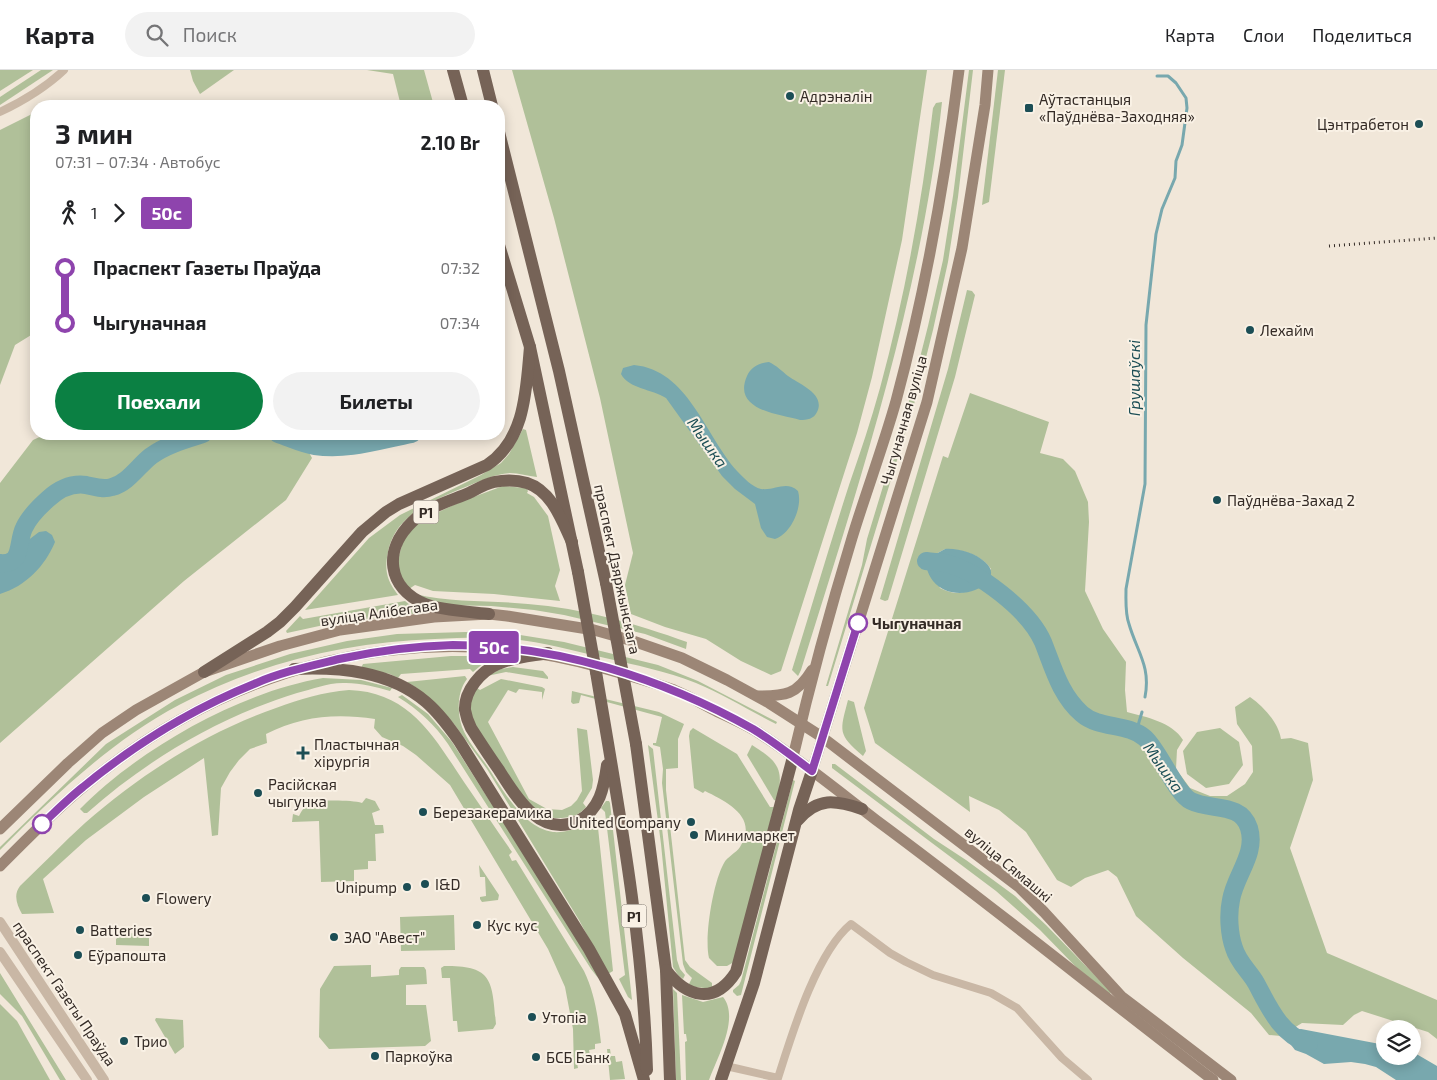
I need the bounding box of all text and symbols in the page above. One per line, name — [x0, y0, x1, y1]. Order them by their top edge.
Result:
search box — [125, 12, 475, 57]
text: Карта — [25, 20, 95, 49]
icon: search — [143, 21, 171, 49]
text: Поиск — [183, 23, 237, 46]
text: Карта — [1165, 24, 1215, 46]
text: Слои — [1243, 24, 1284, 46]
text: Поделиться — [1312, 24, 1412, 46]
place label: Адрэналін — [800, 87, 872, 105]
marker: Адрэналін — [784, 90, 796, 102]
place label: Аўтастанцыя «Паўднёва-Заходняя» — [1039, 90, 1195, 126]
marker: Аўтастанцыя «Паўднёва-Заходняя» — [1023, 102, 1035, 114]
place label: Цэнтрабетон — [1317, 115, 1409, 133]
text: 3 мин — [55, 116, 133, 150]
marker: Цэнтрабетон — [1413, 118, 1425, 130]
text: 2.10 Br — [421, 131, 480, 154]
text: 07:31 – 07:34 · Автобус — [55, 152, 221, 171]
icon: walk — [55, 199, 83, 227]
icon: forward — [105, 199, 133, 227]
text: 50с — [151, 202, 182, 224]
text: 1 — [91, 203, 97, 222]
text: Праспект Газеты Праўда — [93, 256, 321, 279]
text: 07:32 — [440, 258, 480, 277]
text: Чыгуначная — [93, 311, 206, 334]
text: 07:34 — [440, 313, 480, 332]
place label: Лехайм — [1260, 321, 1314, 339]
marker: Лехайм — [1244, 324, 1256, 336]
water label: Грушаўскі — [1124, 340, 1143, 416]
street label: Чыгуначная вуліца — [876, 353, 931, 487]
button: Поехали — [55, 372, 263, 430]
button: Билеты — [273, 372, 480, 430]
water label: Мышка — [684, 413, 732, 471]
street label: праспект Дзяржынскага — [591, 482, 645, 656]
place label: Паўднёва-Захад 2 — [1227, 491, 1355, 510]
marker: Паўднёва-Захад 2 — [1211, 494, 1223, 506]
road number: Р1 — [414, 501, 438, 524]
street label: вуліца Алібегава — [319, 595, 439, 630]
marker: Чыгуначная — [848, 613, 868, 633]
place label: Чыгуначная — [872, 614, 962, 632]
line badge: 50с — [465, 631, 523, 663]
text: 50с — [479, 636, 509, 658]
place label: Пластычная хірургія — [314, 735, 399, 771]
water label: Мышка — [1140, 738, 1188, 796]
marker: Пластычная хірургія — [296, 746, 310, 760]
place label: Расійская чыгунка — [268, 775, 337, 811]
marker: Расійская чыгунка — [252, 787, 264, 799]
place label: Березакерамика — [433, 803, 552, 821]
marker: Березакерамика — [417, 806, 429, 818]
place label: United Company — [569, 813, 681, 831]
unlabelled marker — [32, 814, 52, 834]
marker: United Company — [685, 816, 697, 828]
street label: вуліца Сямашкі — [961, 822, 1056, 907]
place label: Минимаркет — [704, 826, 795, 844]
marker: Минимаркет — [688, 829, 700, 841]
place label: I&D — [435, 875, 461, 893]
place label: Unipump — [335, 878, 397, 896]
marker: I&D — [419, 878, 431, 890]
marker: Unipump — [401, 881, 413, 893]
place label: Flowery — [156, 889, 211, 907]
marker: Flowery — [140, 892, 152, 904]
road number: Р1 — [622, 904, 646, 928]
place label: Кус кус — [487, 916, 538, 935]
street label: праспект Газеты Праўда — [9, 917, 120, 1070]
marker: Кус кус — [471, 919, 483, 931]
place label: Batteries — [90, 921, 152, 939]
marker: Batteries — [74, 924, 86, 936]
place label: ЗАО "Авест" — [344, 928, 425, 946]
marker: ЗАО "Авест" — [328, 931, 340, 943]
place label: Еўрапошта — [88, 946, 166, 965]
marker: Еўрапошта — [72, 949, 84, 961]
place label: Утопiа — [542, 1008, 587, 1026]
marker: Утопiа — [526, 1011, 538, 1023]
map controls — [1376, 1020, 1421, 1065]
button: layers — [1376, 1020, 1421, 1065]
place label: Трио — [134, 1032, 168, 1050]
marker: Трио — [118, 1035, 130, 1047]
place label: Паркоўка — [385, 1047, 453, 1066]
place label: БСБ Банк — [546, 1048, 610, 1066]
marker: Паркоўка — [369, 1050, 381, 1062]
marker: БСБ Банк — [530, 1051, 542, 1063]

